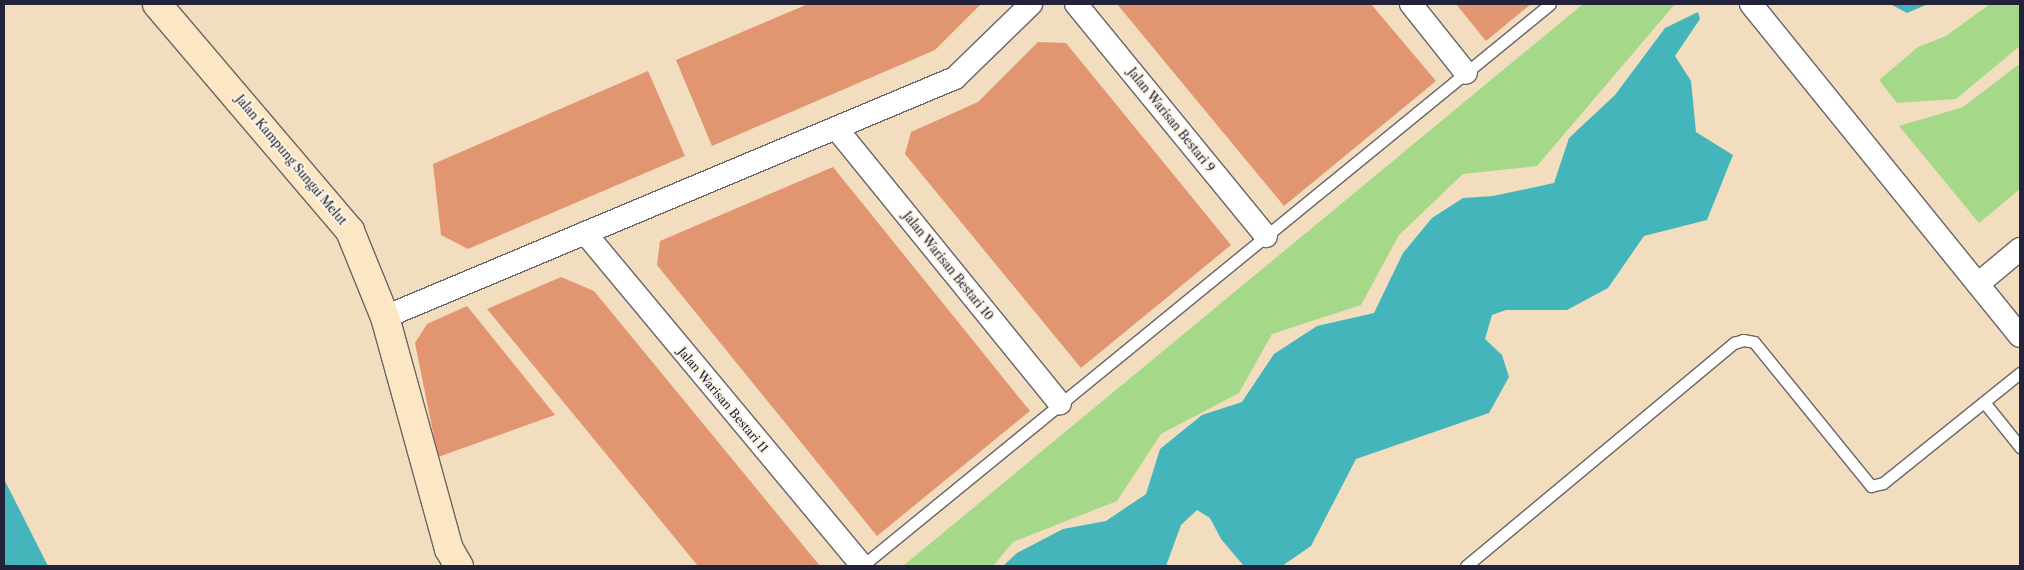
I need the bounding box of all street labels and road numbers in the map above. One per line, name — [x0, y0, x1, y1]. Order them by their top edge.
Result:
street label: Jalan Warisan Bestari 9 — [1124, 65, 1218, 175]
street label: Jalan Kampung Sungai Melut — [232, 92, 350, 228]
street label: Jalan Warisan Bestari 10 — [900, 209, 996, 323]
street label: Jalan Warisan Bestari 11 — [675, 344, 771, 456]

